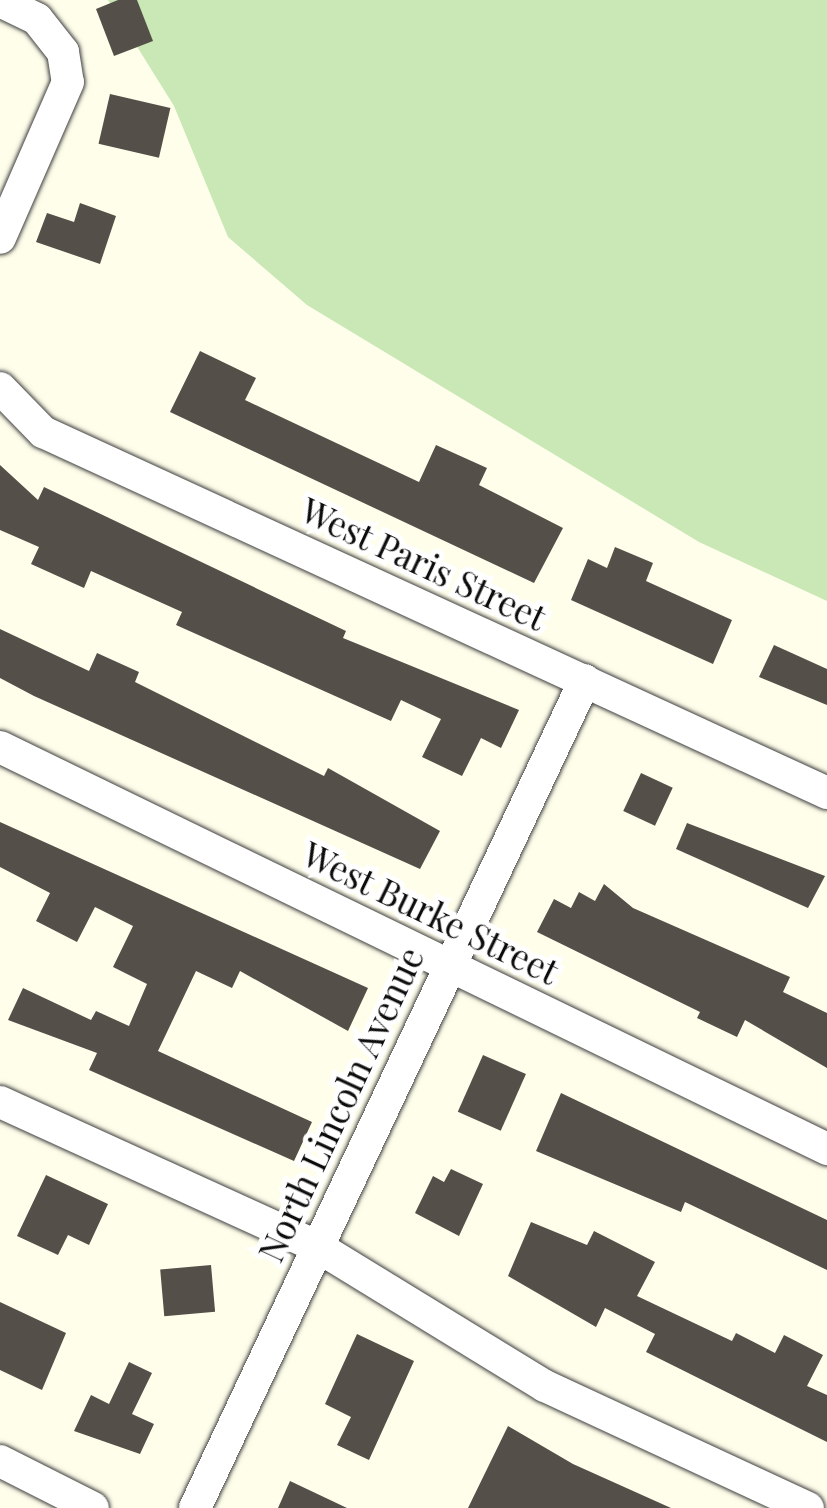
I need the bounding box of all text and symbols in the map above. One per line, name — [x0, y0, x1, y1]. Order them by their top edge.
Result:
street label: West Paris Street — [295, 488, 553, 638]
street label: West Burke Street — [296, 832, 566, 992]
street label: North Lincoln Avenue — [248, 940, 432, 1268]

